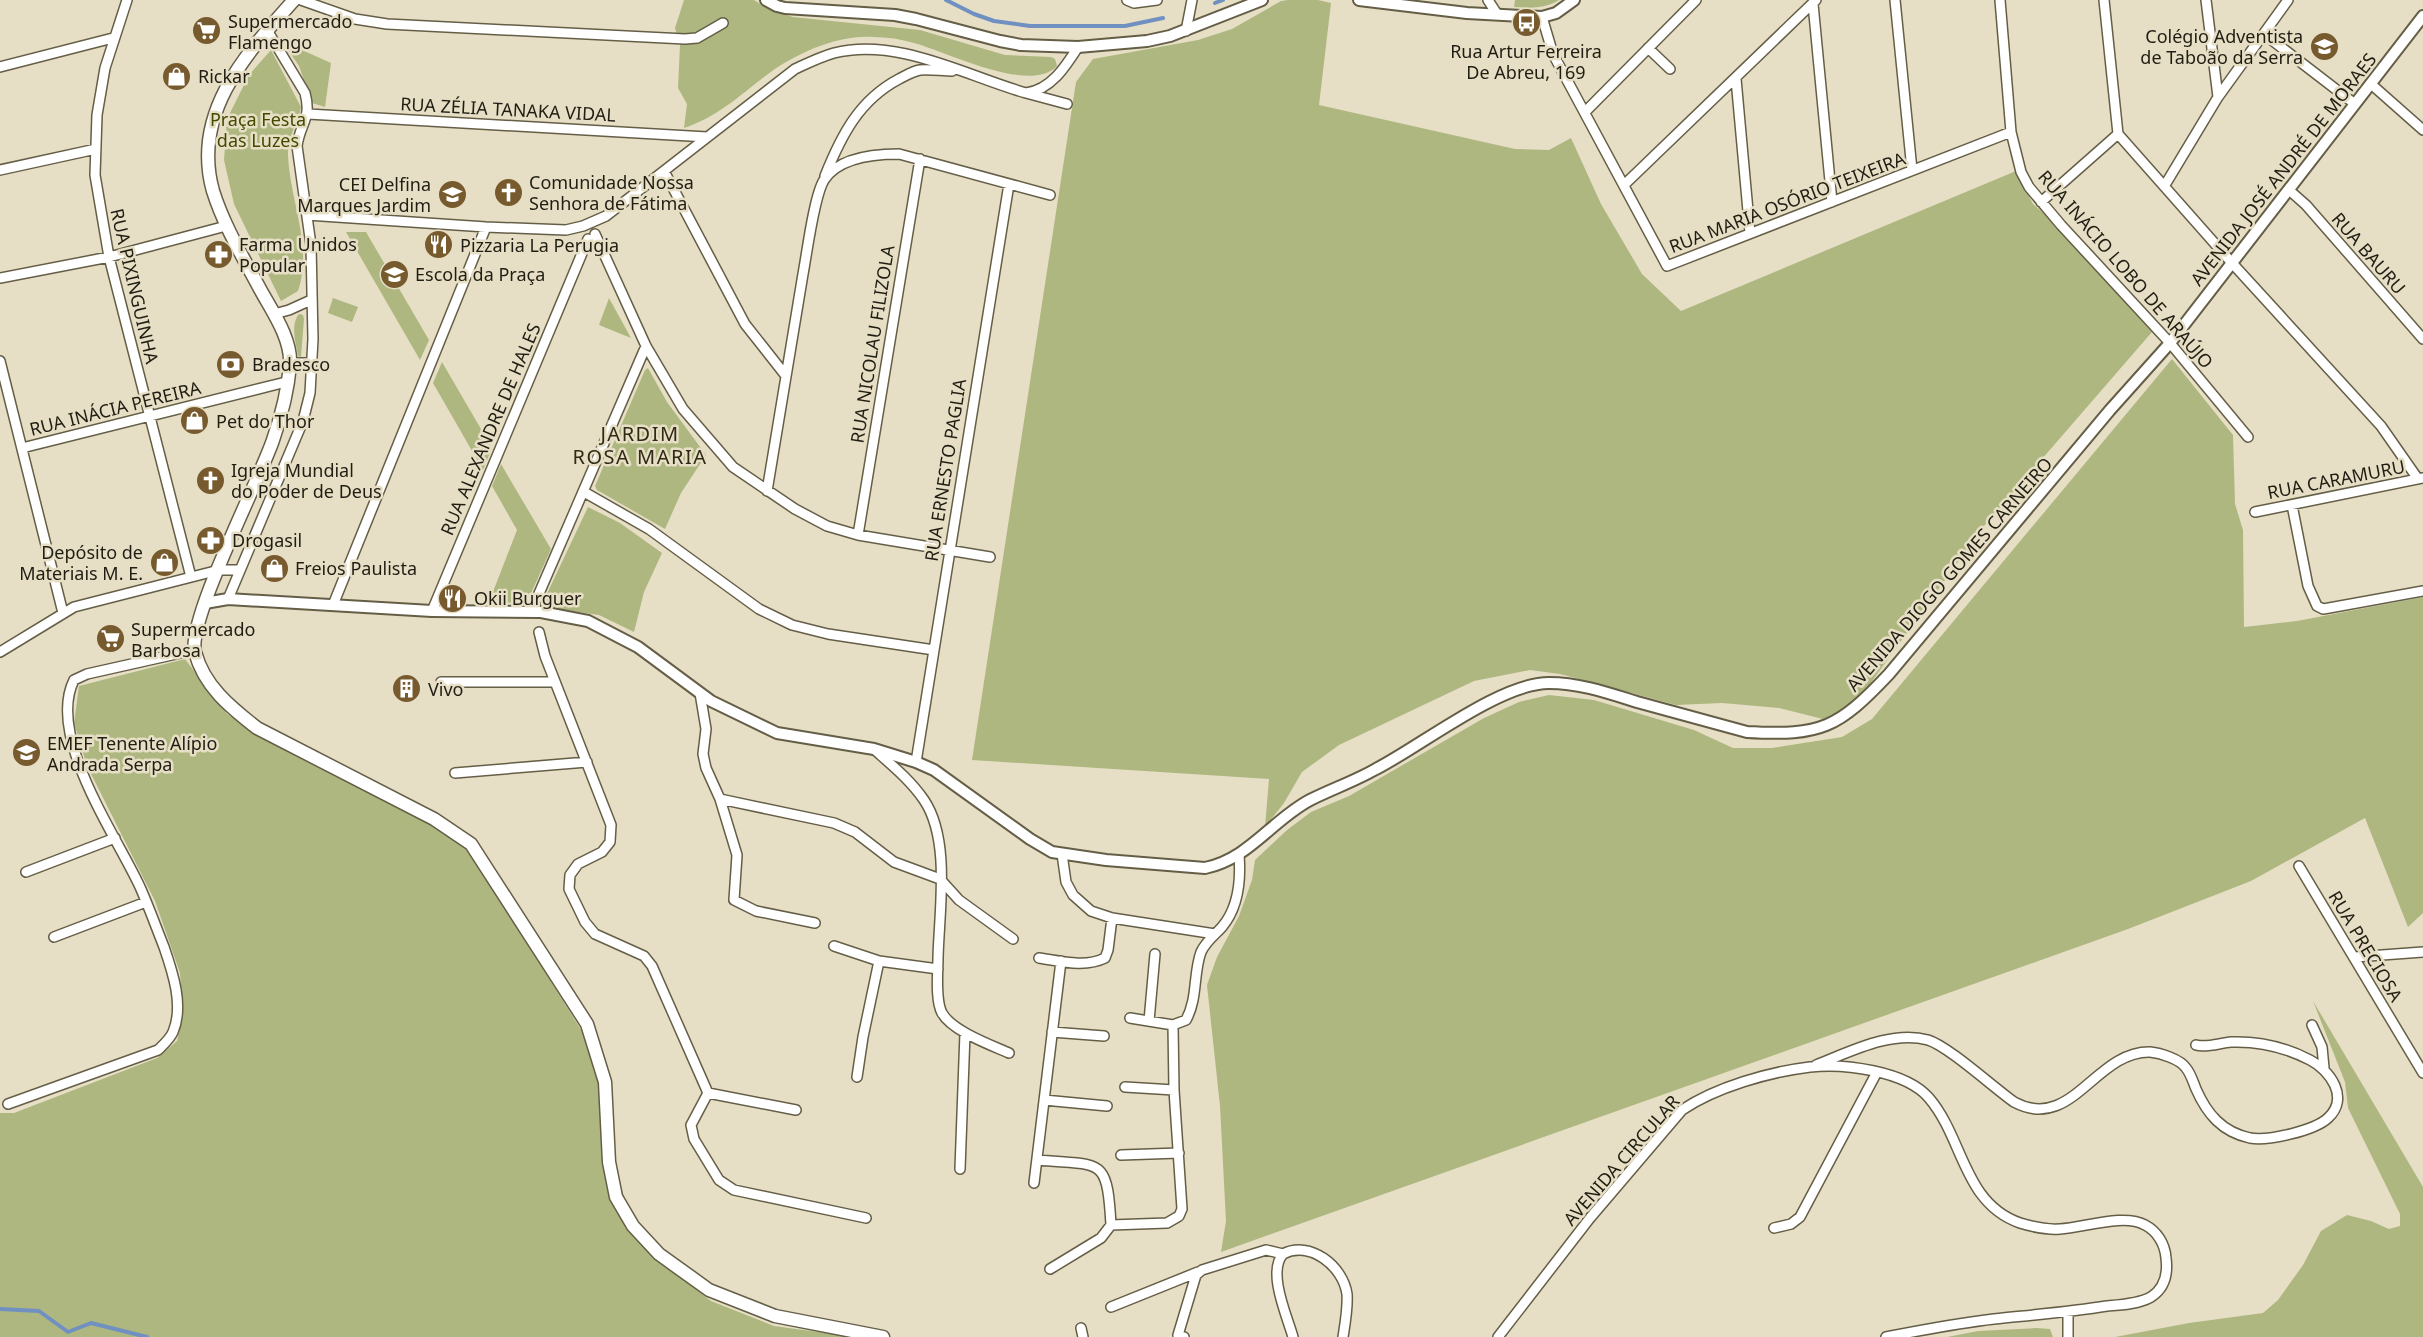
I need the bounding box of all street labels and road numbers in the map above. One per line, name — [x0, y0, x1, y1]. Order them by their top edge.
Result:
street label: AVENIDA JOSÉ ANDRÉ DE MORAES — [2185, 48, 2381, 290]
street label: RUA ZÉLIA TANAKA VIDAL — [400, 91, 616, 127]
street label: RUA MARIA OSÓRIO TEIXEIRA — [1665, 146, 1909, 258]
street label: RUA INÁCIO LOBO DE ARAÚJO — [2033, 165, 2219, 373]
street label: RUA PIXINGUINHA — [105, 206, 165, 366]
street label: RUA BAURU — [2327, 207, 2411, 299]
street label: RUA NICOLAU FILIZOLA — [844, 243, 900, 445]
street label: RUA ALEXANDRE DE HALES — [434, 319, 546, 539]
street label: RUA INÁCIA PEREIRA — [27, 375, 204, 441]
street label: RUA ERNESTO PAGLIA — [919, 376, 971, 563]
street label: AVENIDA DIOGO GOMES CARNEIRO — [1841, 452, 2057, 696]
street label: RUA CARAMURU — [2265, 454, 2407, 504]
street label: RUA PRECIOSA — [2323, 886, 2409, 1006]
street label: AVENIDA CIRCULAR — [1558, 1090, 1684, 1230]

